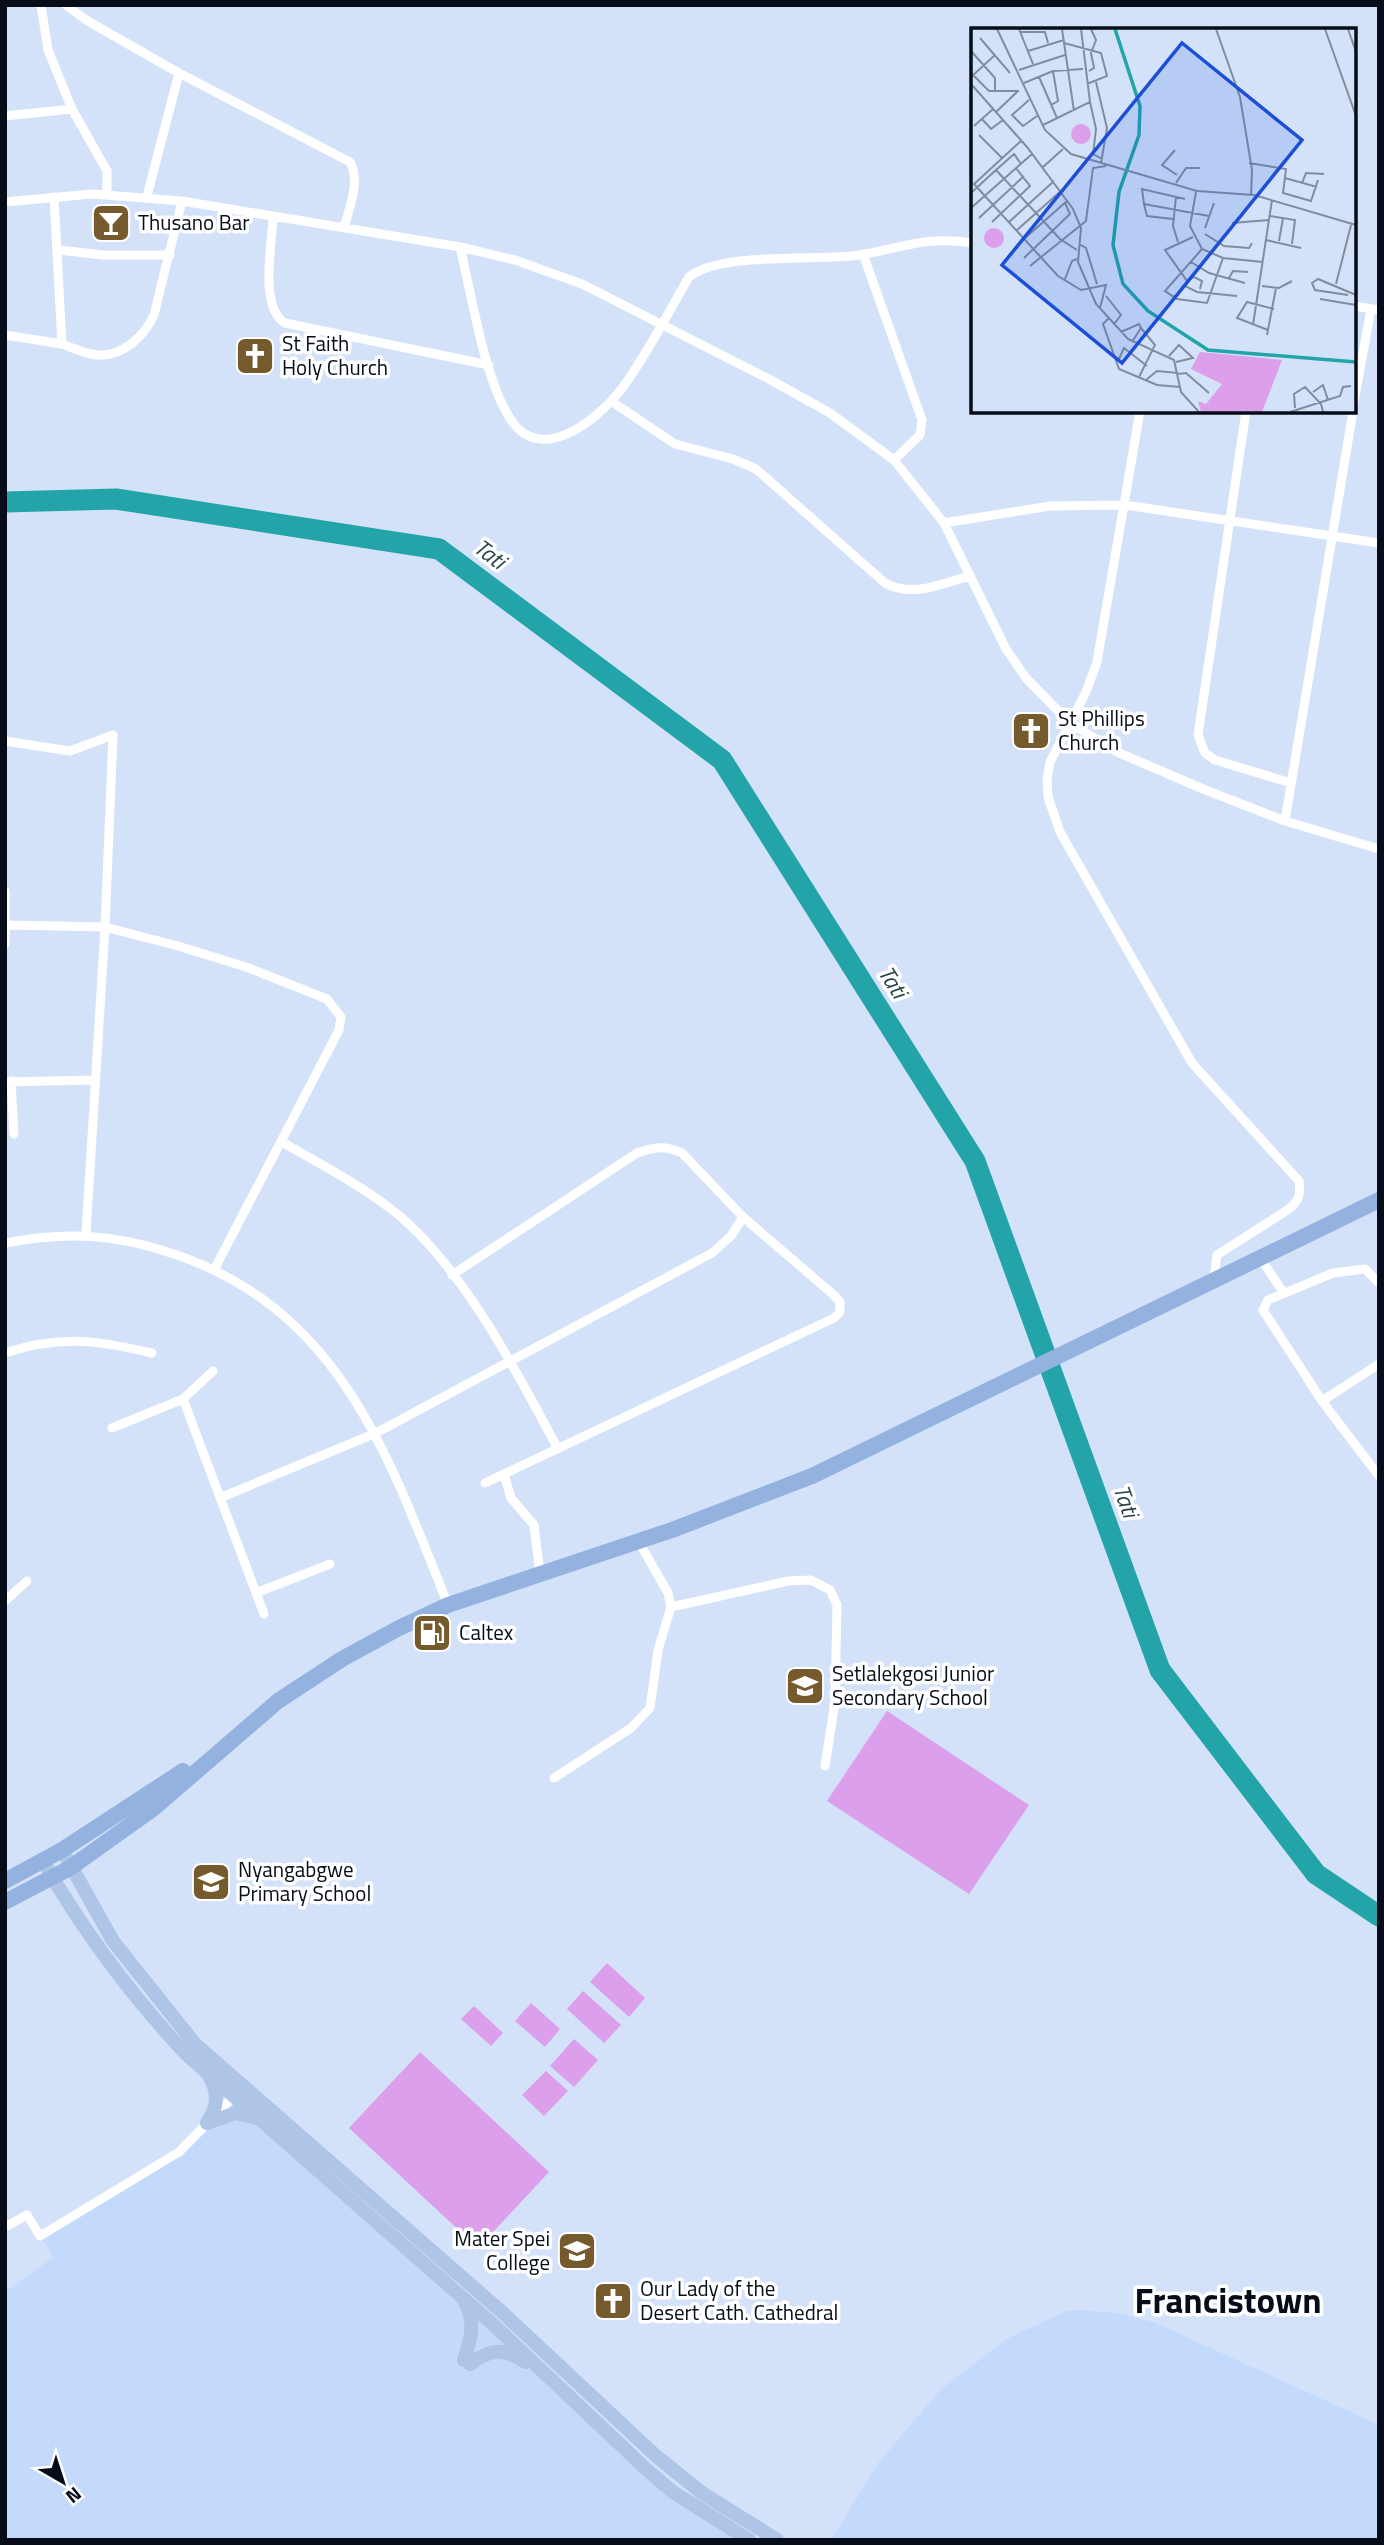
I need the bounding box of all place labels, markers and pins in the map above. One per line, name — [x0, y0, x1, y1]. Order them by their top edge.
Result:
bar icon: Thusano Bar — [90, 202, 132, 244]
place label: Thusano Bar — [138, 206, 249, 238]
place label: St Faith Holy Church — [282, 327, 388, 383]
church icon: St Faith Holy Church — [234, 335, 276, 377]
place label: St Phillips Church — [1058, 702, 1145, 758]
church icon: St Phillips Church — [1010, 710, 1052, 752]
fuel station icon: Caltex — [411, 1612, 453, 1654]
place label: Caltex — [459, 1616, 514, 1648]
place label: Setlalekgosi Junior Secondary School — [832, 1657, 994, 1713]
school or university icon: Setlalekgosi Junior Secondary School — [784, 1665, 826, 1707]
place label: Nyangabgwe Primary School — [238, 1853, 371, 1909]
school or university icon: Nyangabgwe Primary School — [190, 1861, 232, 1903]
place label: Mater Spei College — [454, 2222, 550, 2278]
school or university icon: Mater Spei College — [556, 2230, 598, 2272]
place label: Our Lady of the Desert Cath. Cathedral — [640, 2272, 838, 2328]
church icon: Our Lady of the Desert Cath. Cathedral — [592, 2280, 634, 2322]

